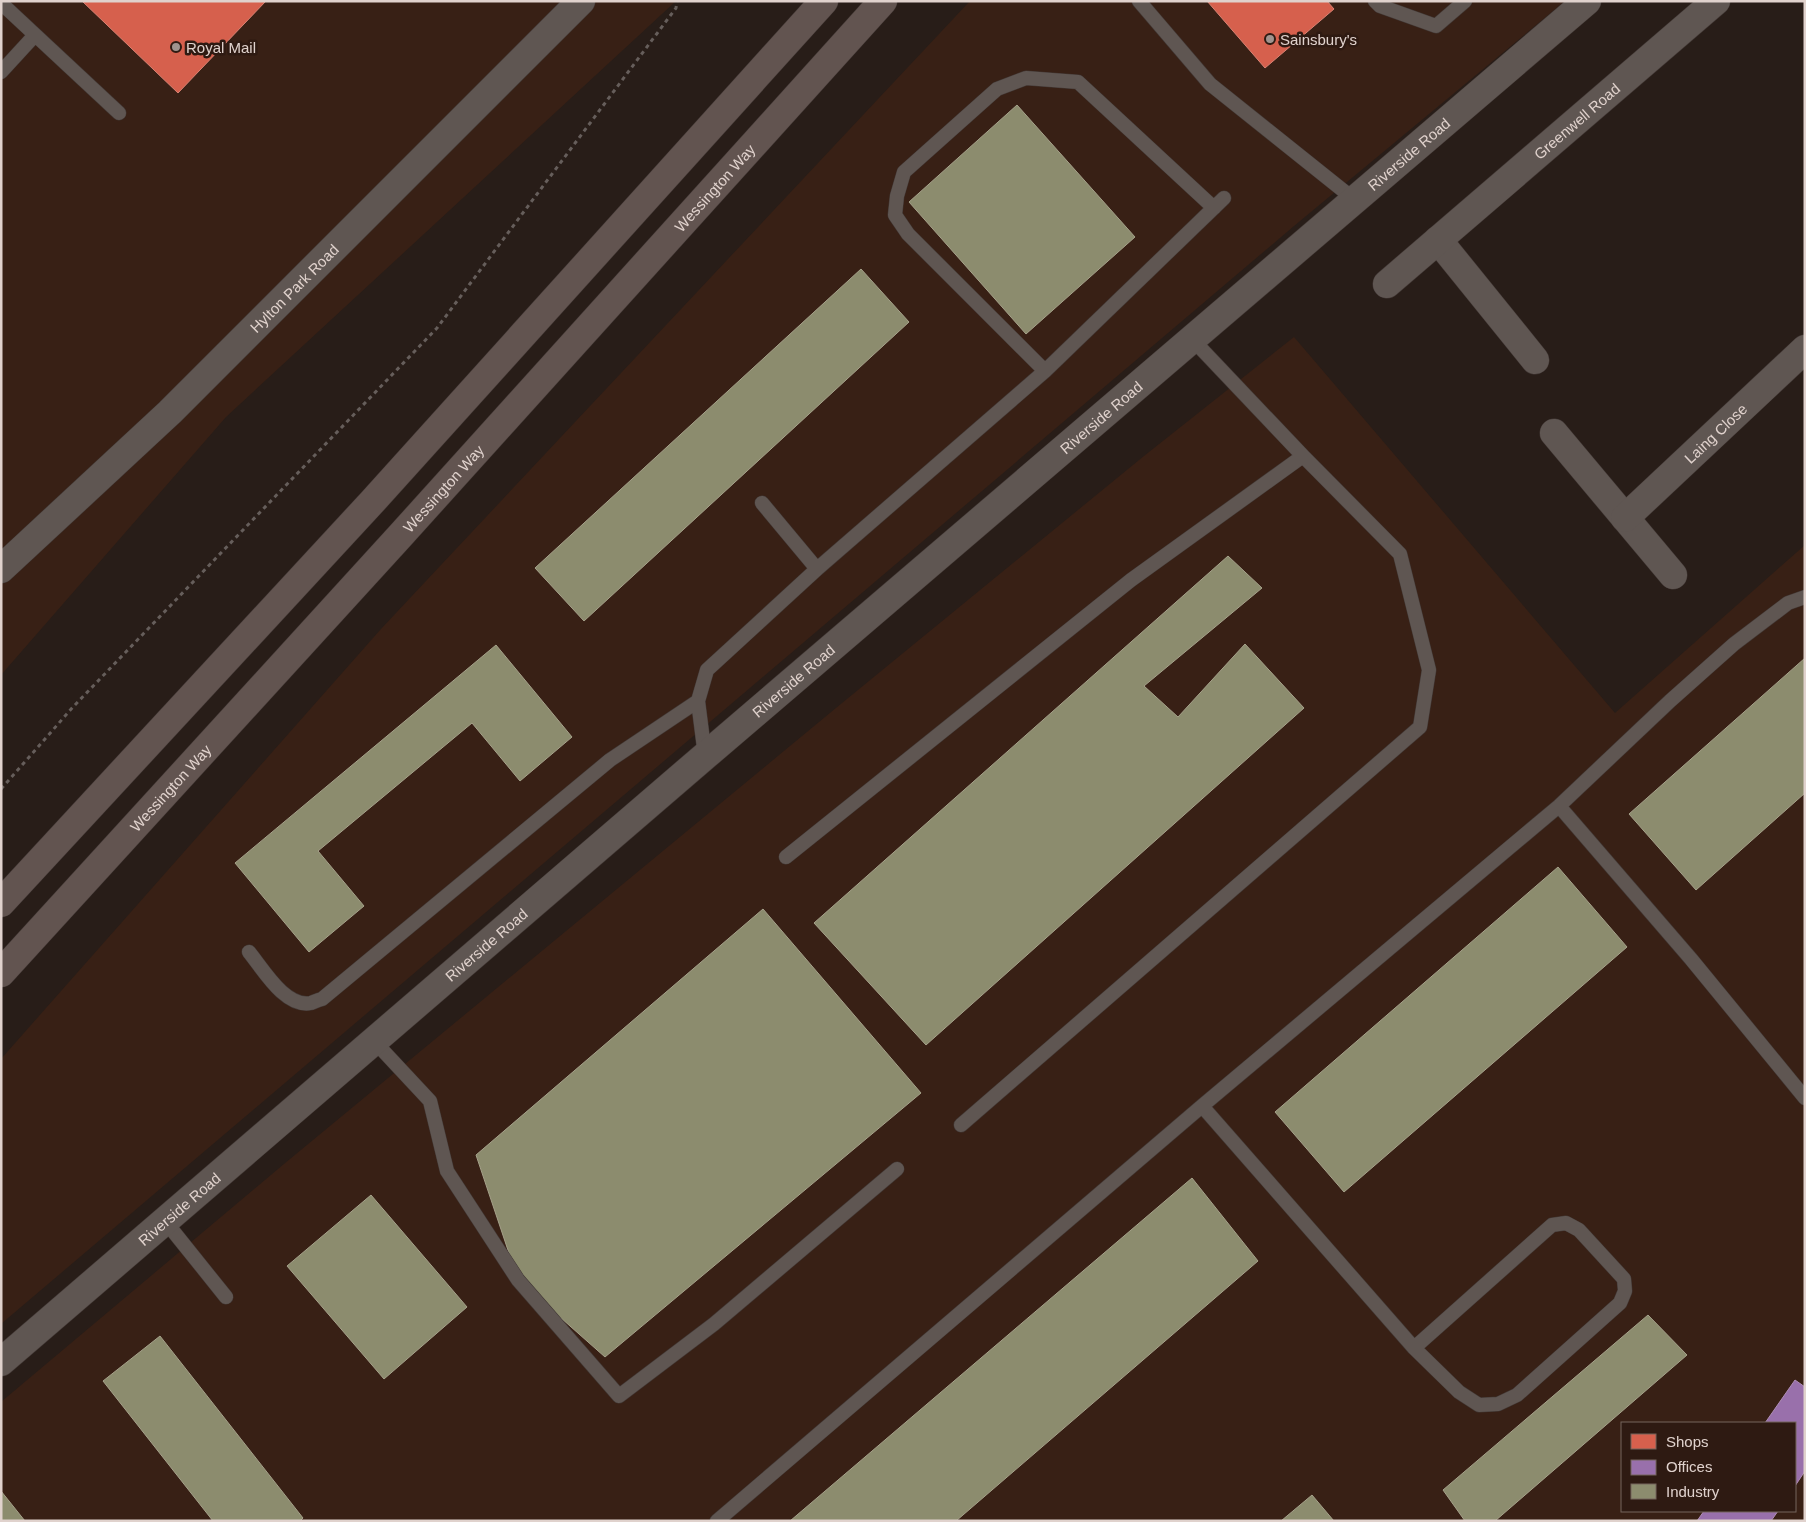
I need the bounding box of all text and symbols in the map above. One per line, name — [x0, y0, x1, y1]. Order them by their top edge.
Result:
place label: Sainsbury's — [1280, 31, 1357, 48]
marker: Sainsbury's — [1264, 33, 1276, 45]
place label: Royal Mail — [186, 39, 256, 56]
marker: Royal Mail — [170, 41, 182, 53]
street label: Greenwell Road — [1530, 79, 1623, 163]
street label: Riverside Road — [1364, 114, 1453, 194]
street label: Wessington Way — [671, 140, 759, 235]
street label: Hylton Park Road — [246, 240, 342, 336]
street label: Riverside Road — [1056, 377, 1145, 457]
street label: Laing Close — [1681, 400, 1750, 466]
street label: Wessington Way — [399, 441, 487, 535]
street label: Riverside Road — [749, 641, 838, 720]
street label: Wessington Way — [126, 740, 215, 835]
street label: Riverside Road — [442, 905, 530, 984]
street label: Riverside Road — [135, 1169, 224, 1249]
legend — [1621, 1422, 1796, 1512]
text: Shops — [1666, 1433, 1709, 1450]
text: Offices — [1666, 1458, 1712, 1475]
text: Industry — [1666, 1483, 1720, 1500]

